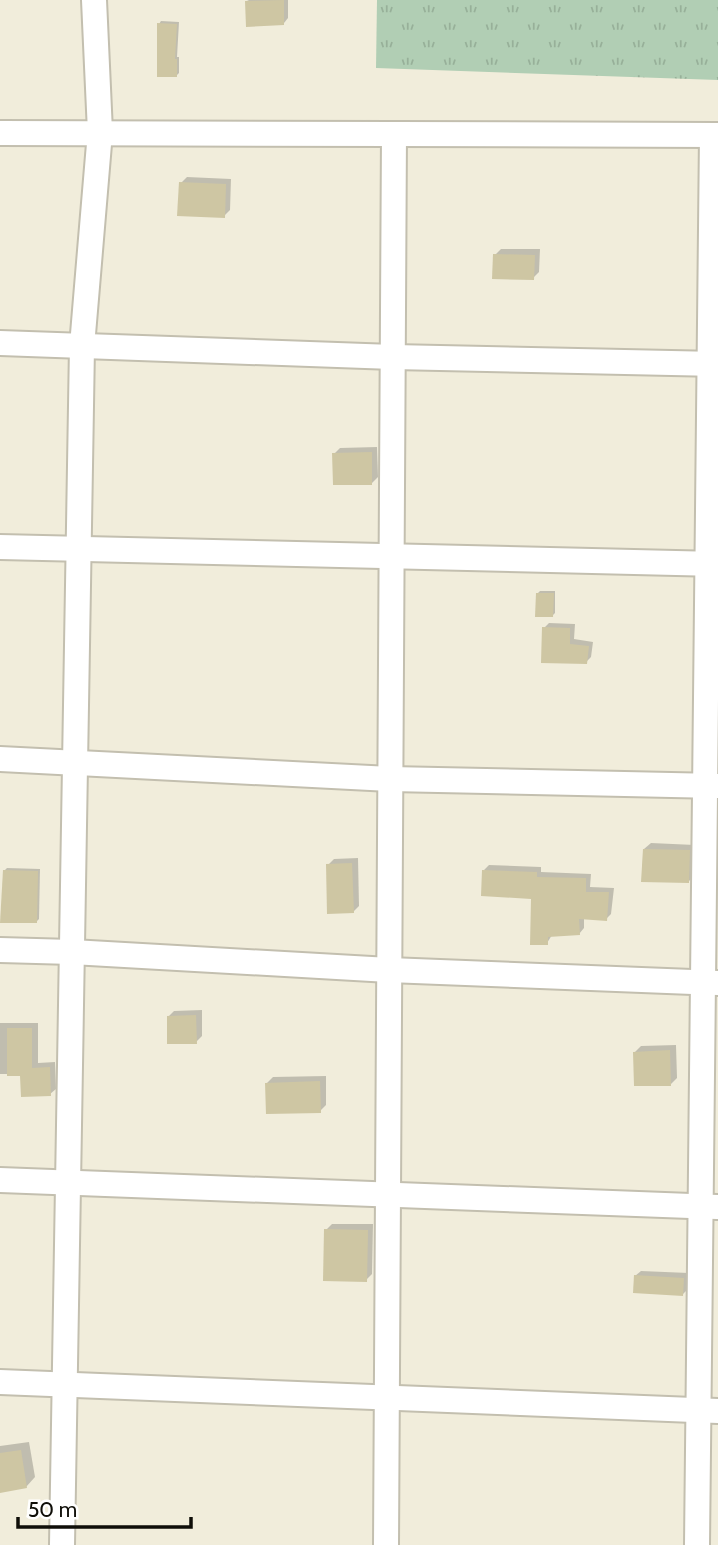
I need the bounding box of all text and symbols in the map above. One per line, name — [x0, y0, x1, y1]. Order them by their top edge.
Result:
scale bar — [18, 1486, 191, 1530]
text: 50 m — [28, 1497, 77, 1522]

